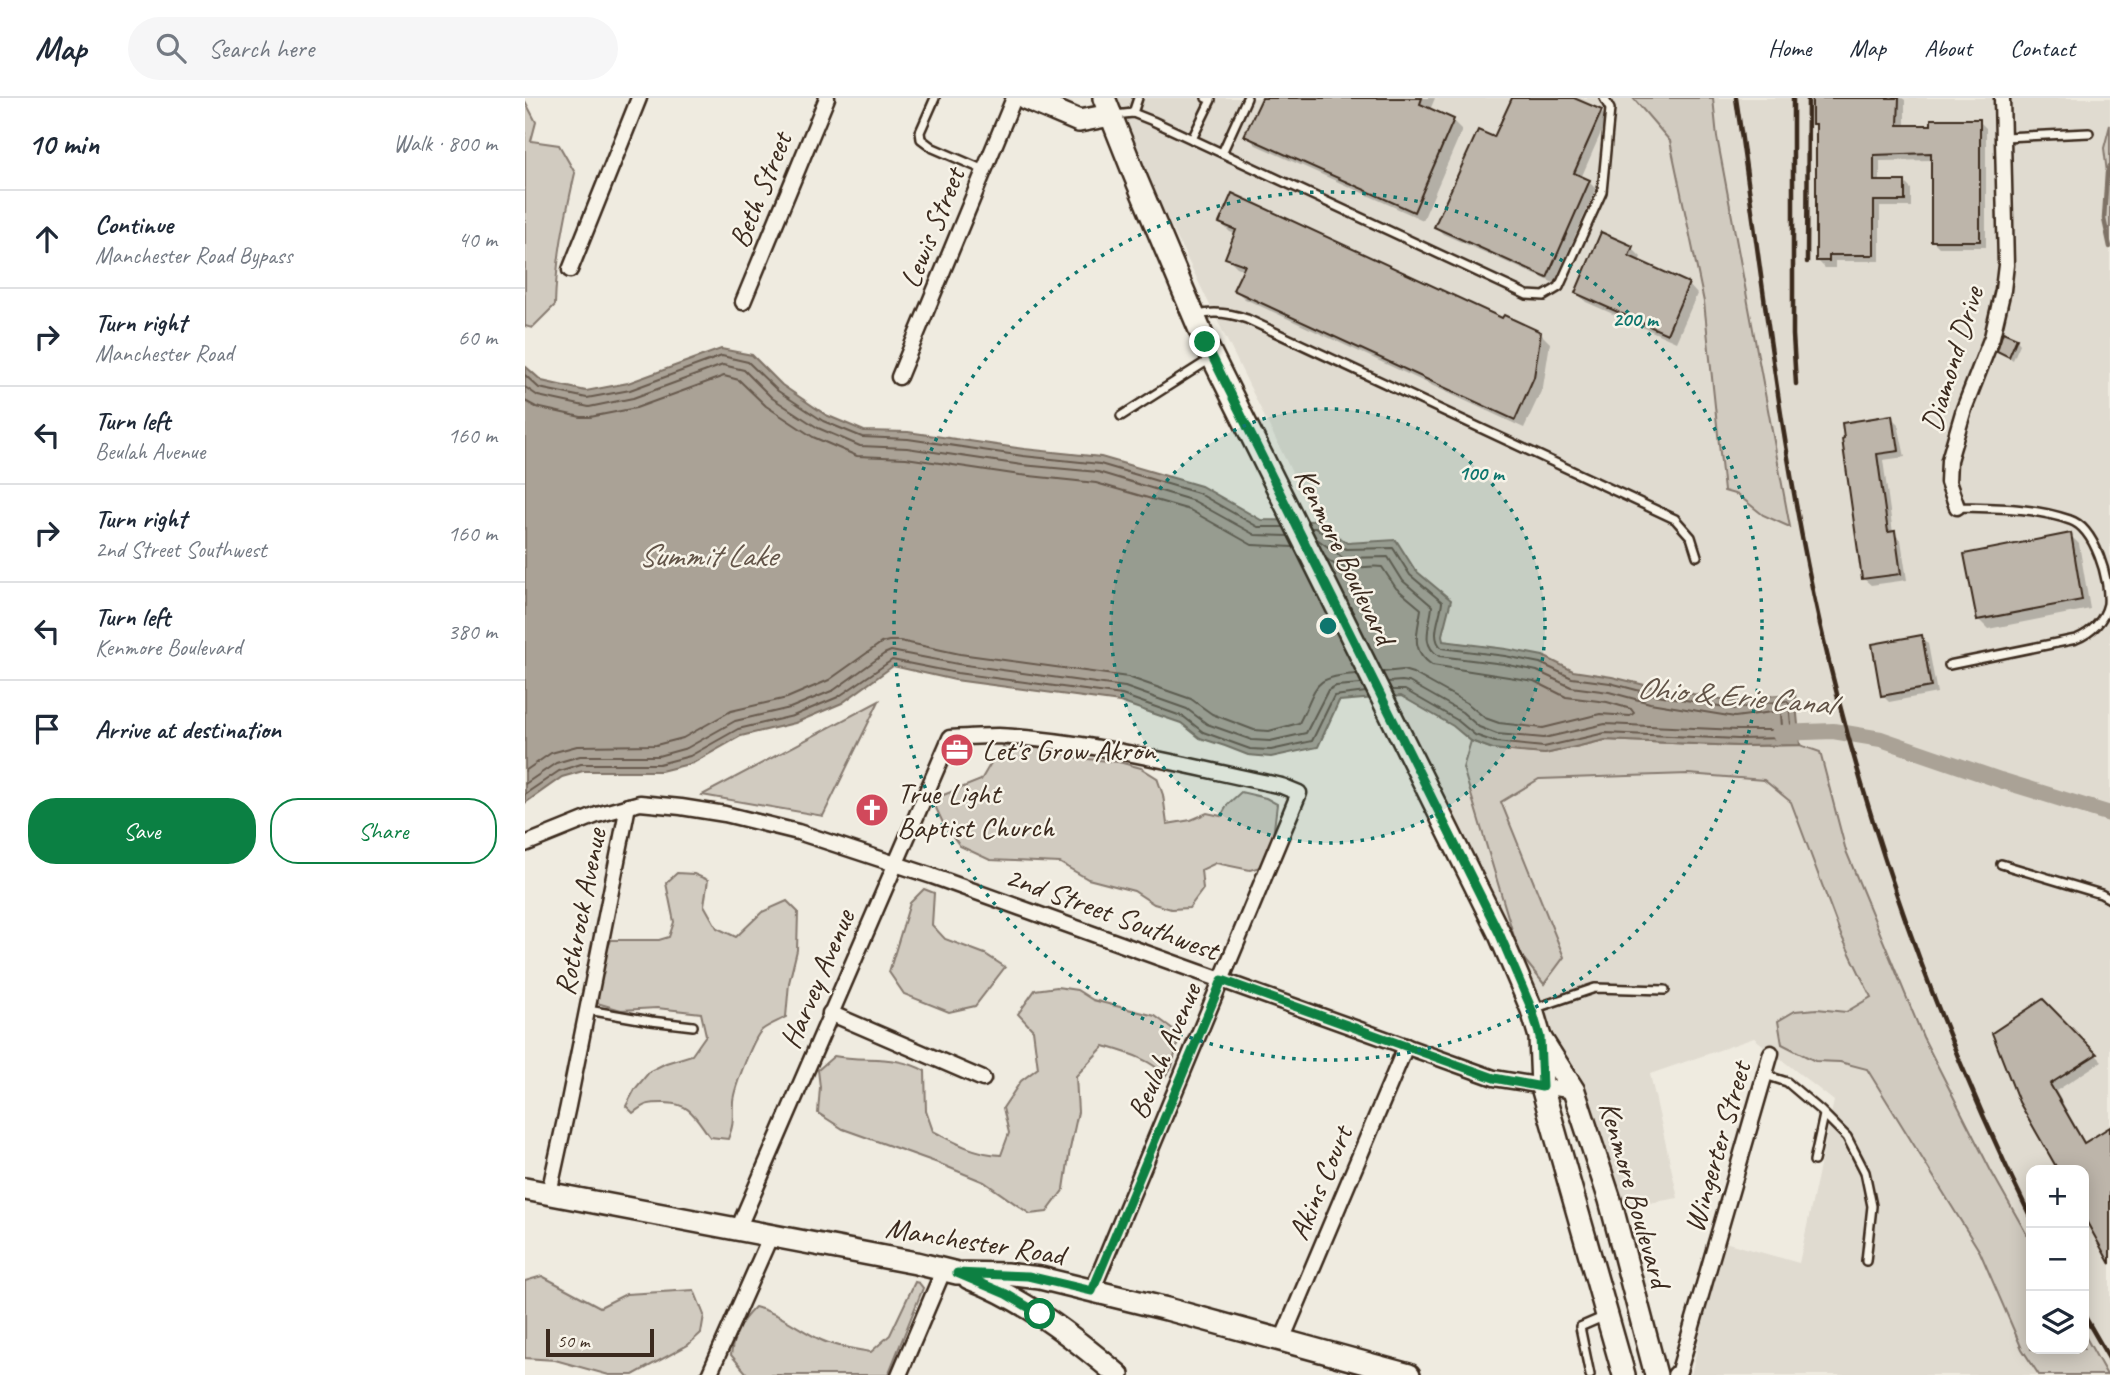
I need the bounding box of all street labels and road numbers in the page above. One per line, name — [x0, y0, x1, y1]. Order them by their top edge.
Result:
street label: Beth Street — [720, 124, 801, 253]
street label: Lewis Street — [891, 160, 974, 293]
street label: Diamond Drive — [1912, 280, 1993, 436]
street label: Kenmore Boulevard — [1286, 462, 1406, 654]
street label: Rothrock Avenue — [545, 823, 615, 999]
street label: 2nd Street Southwest — [1000, 857, 1226, 970]
street label: Harvey Avenue — [771, 902, 864, 1054]
street label: Beulah Avenue — [1118, 975, 1210, 1125]
street label: Wingerter Street — [1675, 1055, 1760, 1236]
street label: Kenmore Boulevard — [1590, 1097, 1681, 1295]
street label: Akins Court — [1279, 1118, 1362, 1245]
street label: Manchester Road — [883, 1208, 1071, 1275]

